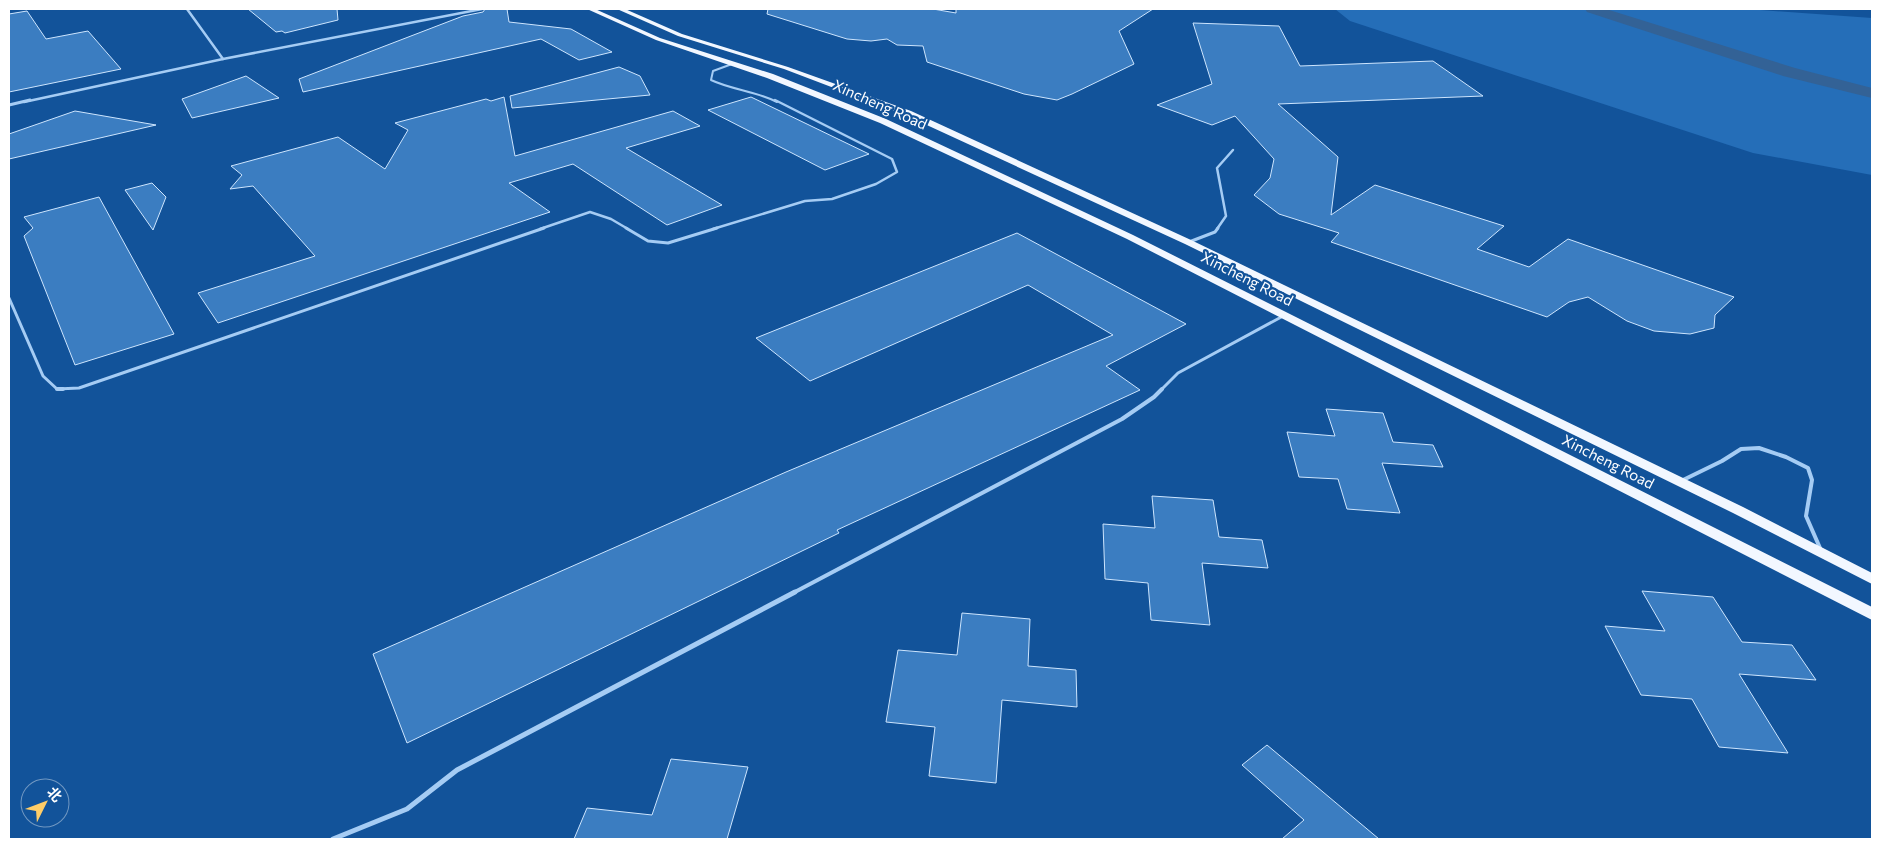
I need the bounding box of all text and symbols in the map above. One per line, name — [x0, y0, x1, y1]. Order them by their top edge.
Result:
street label: Xincheng Road — [831, 75, 930, 133]
street label: Xincheng Road — [1198, 247, 1297, 309]
street label: Xincheng Road — [1559, 430, 1658, 492]
north arrow — [20, 778, 70, 828]
text: 北 — [44, 783, 66, 805]

